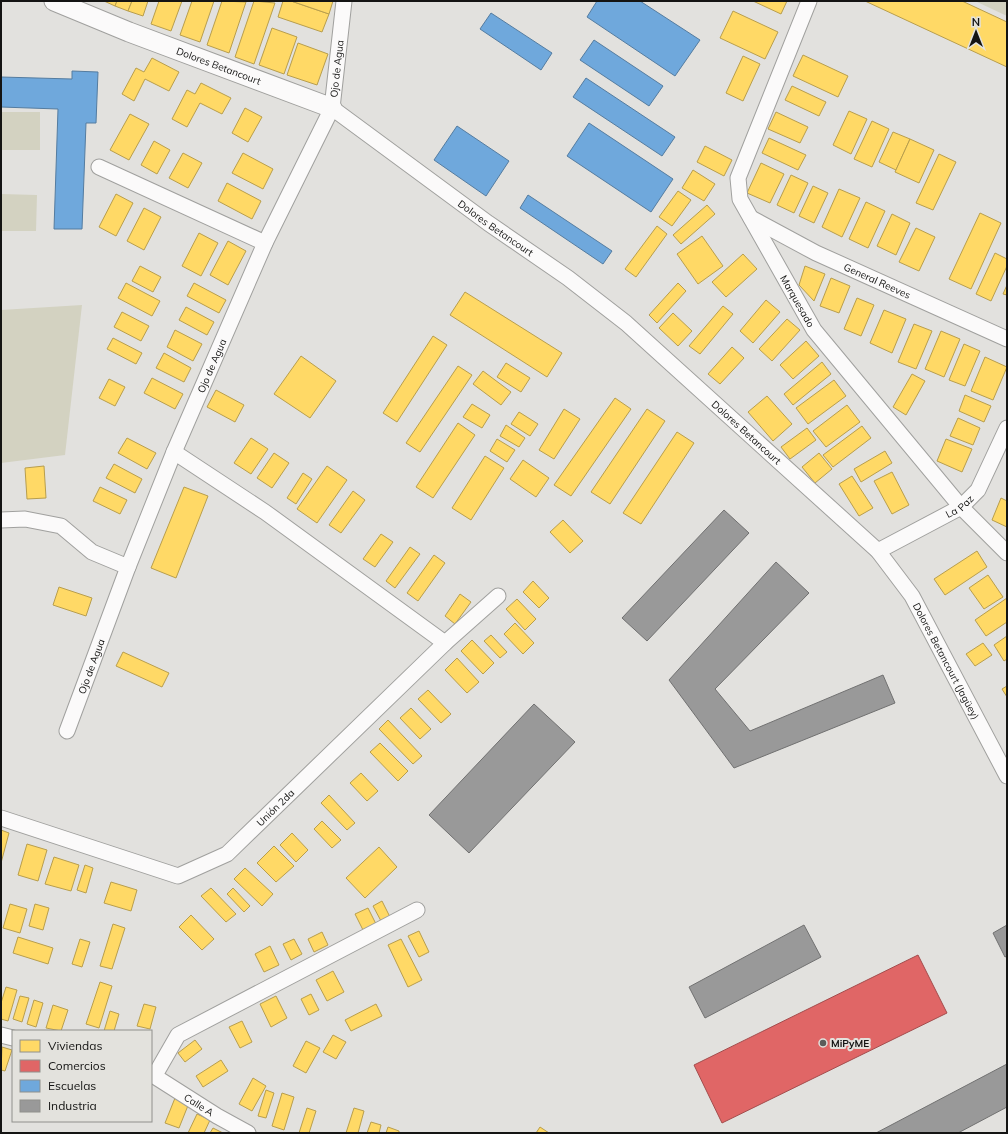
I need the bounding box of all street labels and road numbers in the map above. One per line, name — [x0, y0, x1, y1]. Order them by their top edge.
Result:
street label: Ojo de Agua — [327, 39, 347, 98]
street label: Dolores Betancourt — [174, 44, 263, 88]
street label: Dolores Betancourt — [455, 197, 536, 260]
street label: General Reeves — [842, 260, 913, 302]
street label: Marquesado — [777, 273, 817, 330]
street label: Ojo de Agua — [195, 337, 230, 395]
street label: Dolores Betancourt — [709, 398, 784, 468]
street label: La Paz — [943, 492, 976, 521]
street label: Dolores Betancourt (Jagüey) — [910, 601, 982, 722]
street label: Ojo de Agua — [75, 637, 108, 696]
street label: Unión 2da — [254, 786, 297, 829]
street label: Calle A — [181, 1091, 217, 1120]

